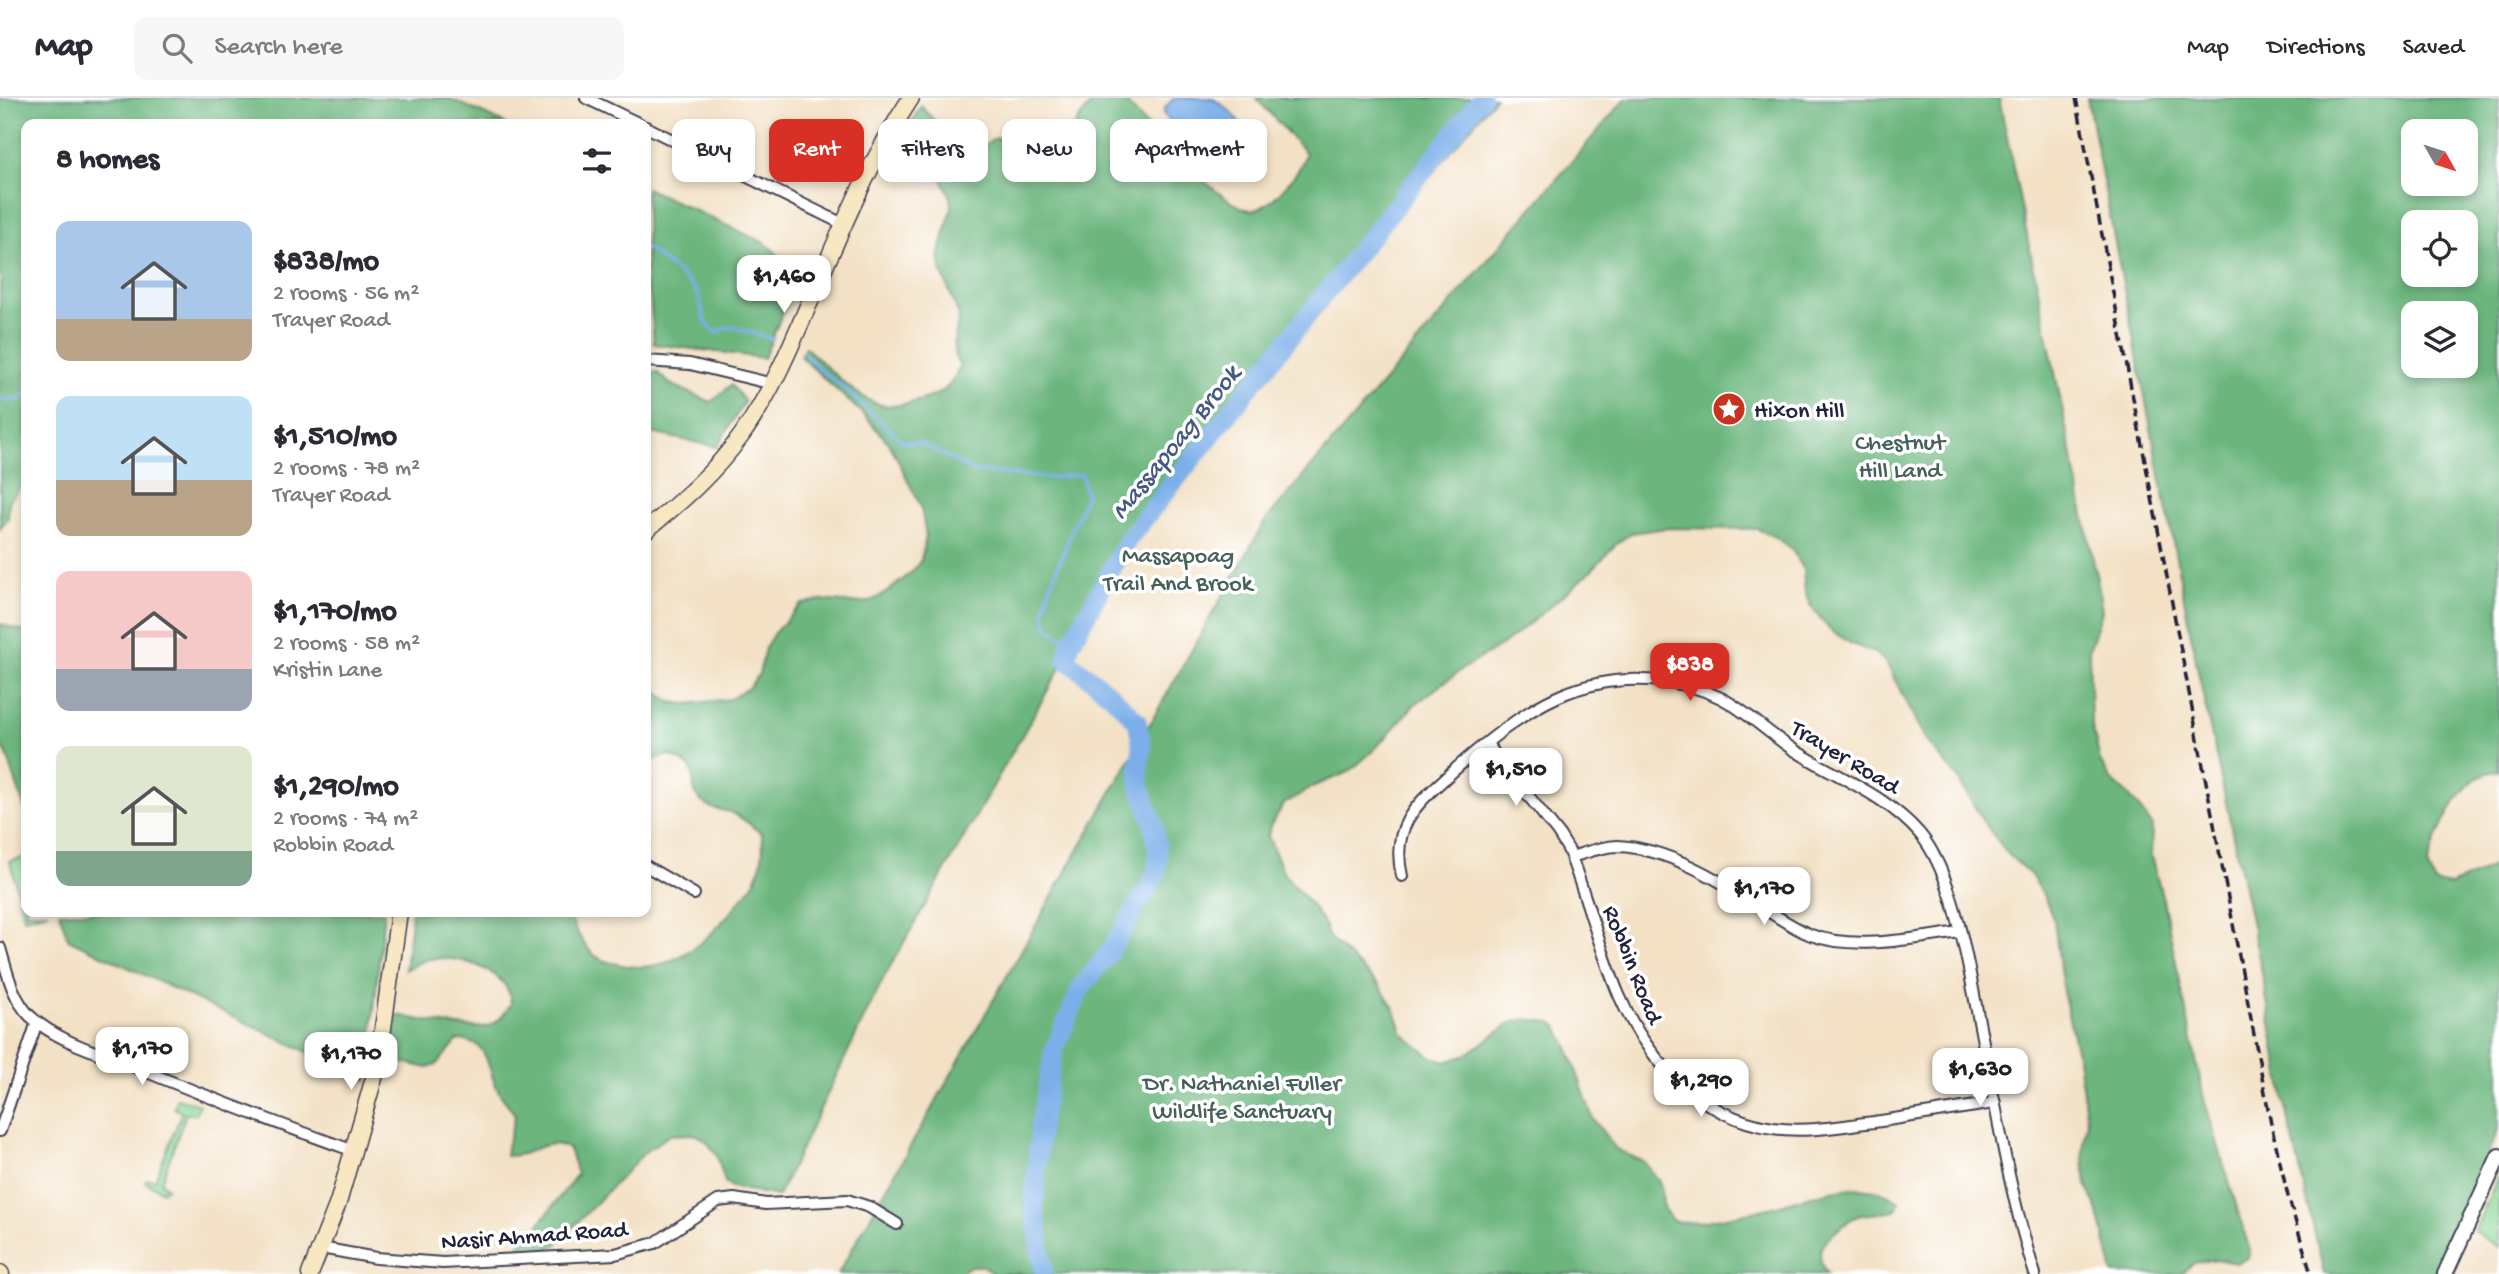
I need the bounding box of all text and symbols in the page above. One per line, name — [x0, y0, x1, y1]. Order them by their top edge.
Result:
search box — [134, 17, 624, 80]
text: Map — [35, 29, 92, 67]
icon: search — [158, 29, 196, 67]
text: Search here — [214, 33, 343, 64]
text: Map — [2187, 34, 2229, 63]
text: Directions — [2267, 34, 2365, 63]
text: Saved — [2403, 34, 2464, 63]
chip: Buy — [672, 119, 755, 182]
chip: Rent — [769, 119, 864, 182]
chip: Filters — [878, 119, 988, 182]
chip: New — [1002, 119, 1096, 182]
chip: Apartment — [1110, 119, 1267, 182]
north arrow — [2401, 119, 2478, 196]
map controls — [2401, 119, 2478, 378]
icon: filters — [578, 142, 616, 180]
text: 8 homes — [56, 144, 159, 179]
button: locate — [2401, 210, 2478, 287]
text: $838/mo — [273, 246, 379, 281]
icon: home — [112, 249, 196, 333]
pin: $1,460 — [727, 256, 841, 315]
text: $1,460 — [753, 264, 815, 291]
text: 2 rooms · 56 m² — [273, 281, 419, 308]
button: layers — [2401, 301, 2478, 378]
text: Trayer Road — [273, 308, 390, 335]
water label: Massapoag Brook — [1106, 359, 1250, 527]
place icon: Hixon Hill — [1710, 390, 1748, 428]
place label: Hixon Hill — [1754, 398, 1845, 427]
text: $1,510/mo — [273, 421, 397, 456]
icon: home — [112, 424, 196, 508]
park label: Chestnut Hill Land — [1855, 430, 1947, 487]
text: 2 rooms · 78 m² — [273, 456, 420, 483]
text: Trayer Road — [273, 483, 390, 510]
park label: Massapoag Trail And Brook — [1102, 543, 1255, 600]
text: $1,170/mo — [273, 596, 397, 631]
icon: home — [112, 599, 196, 683]
text: 2 rooms · 58 m² — [273, 631, 420, 658]
pin: $838 — [1649, 644, 1731, 703]
text: $838 — [1666, 652, 1714, 679]
text: Kristin Lane — [273, 658, 382, 685]
street label: Trayer Road — [1783, 714, 1906, 804]
pin: $1,510 — [1459, 748, 1573, 808]
text: $1,510 — [1485, 757, 1547, 784]
text: $1,290/mo — [273, 771, 399, 806]
icon: home — [112, 774, 196, 858]
text: 2 rooms · 74 m² — [273, 806, 418, 833]
text: Robbin Road — [273, 833, 393, 860]
pin: $1,170 — [1707, 868, 1821, 927]
text: $1,170 — [1733, 876, 1795, 903]
street label: Robbin Road — [1594, 902, 1668, 1031]
pin: $1,170 — [85, 1028, 199, 1087]
pin: $1,170 — [294, 1032, 408, 1092]
text: $1,170 — [111, 1036, 173, 1063]
text: $1,170 — [320, 1041, 382, 1068]
pin: $1,630 — [1923, 1048, 2037, 1108]
text: $1,630 — [1948, 1057, 2012, 1084]
pin: $1,290 — [1644, 1060, 1758, 1119]
text: $1,290 — [1670, 1068, 1732, 1095]
park label: Dr. Nathaniel Fuller Wildlife Sanctuary — [1141, 1071, 1343, 1128]
street label: Nasir Ahmad Road — [440, 1216, 630, 1258]

